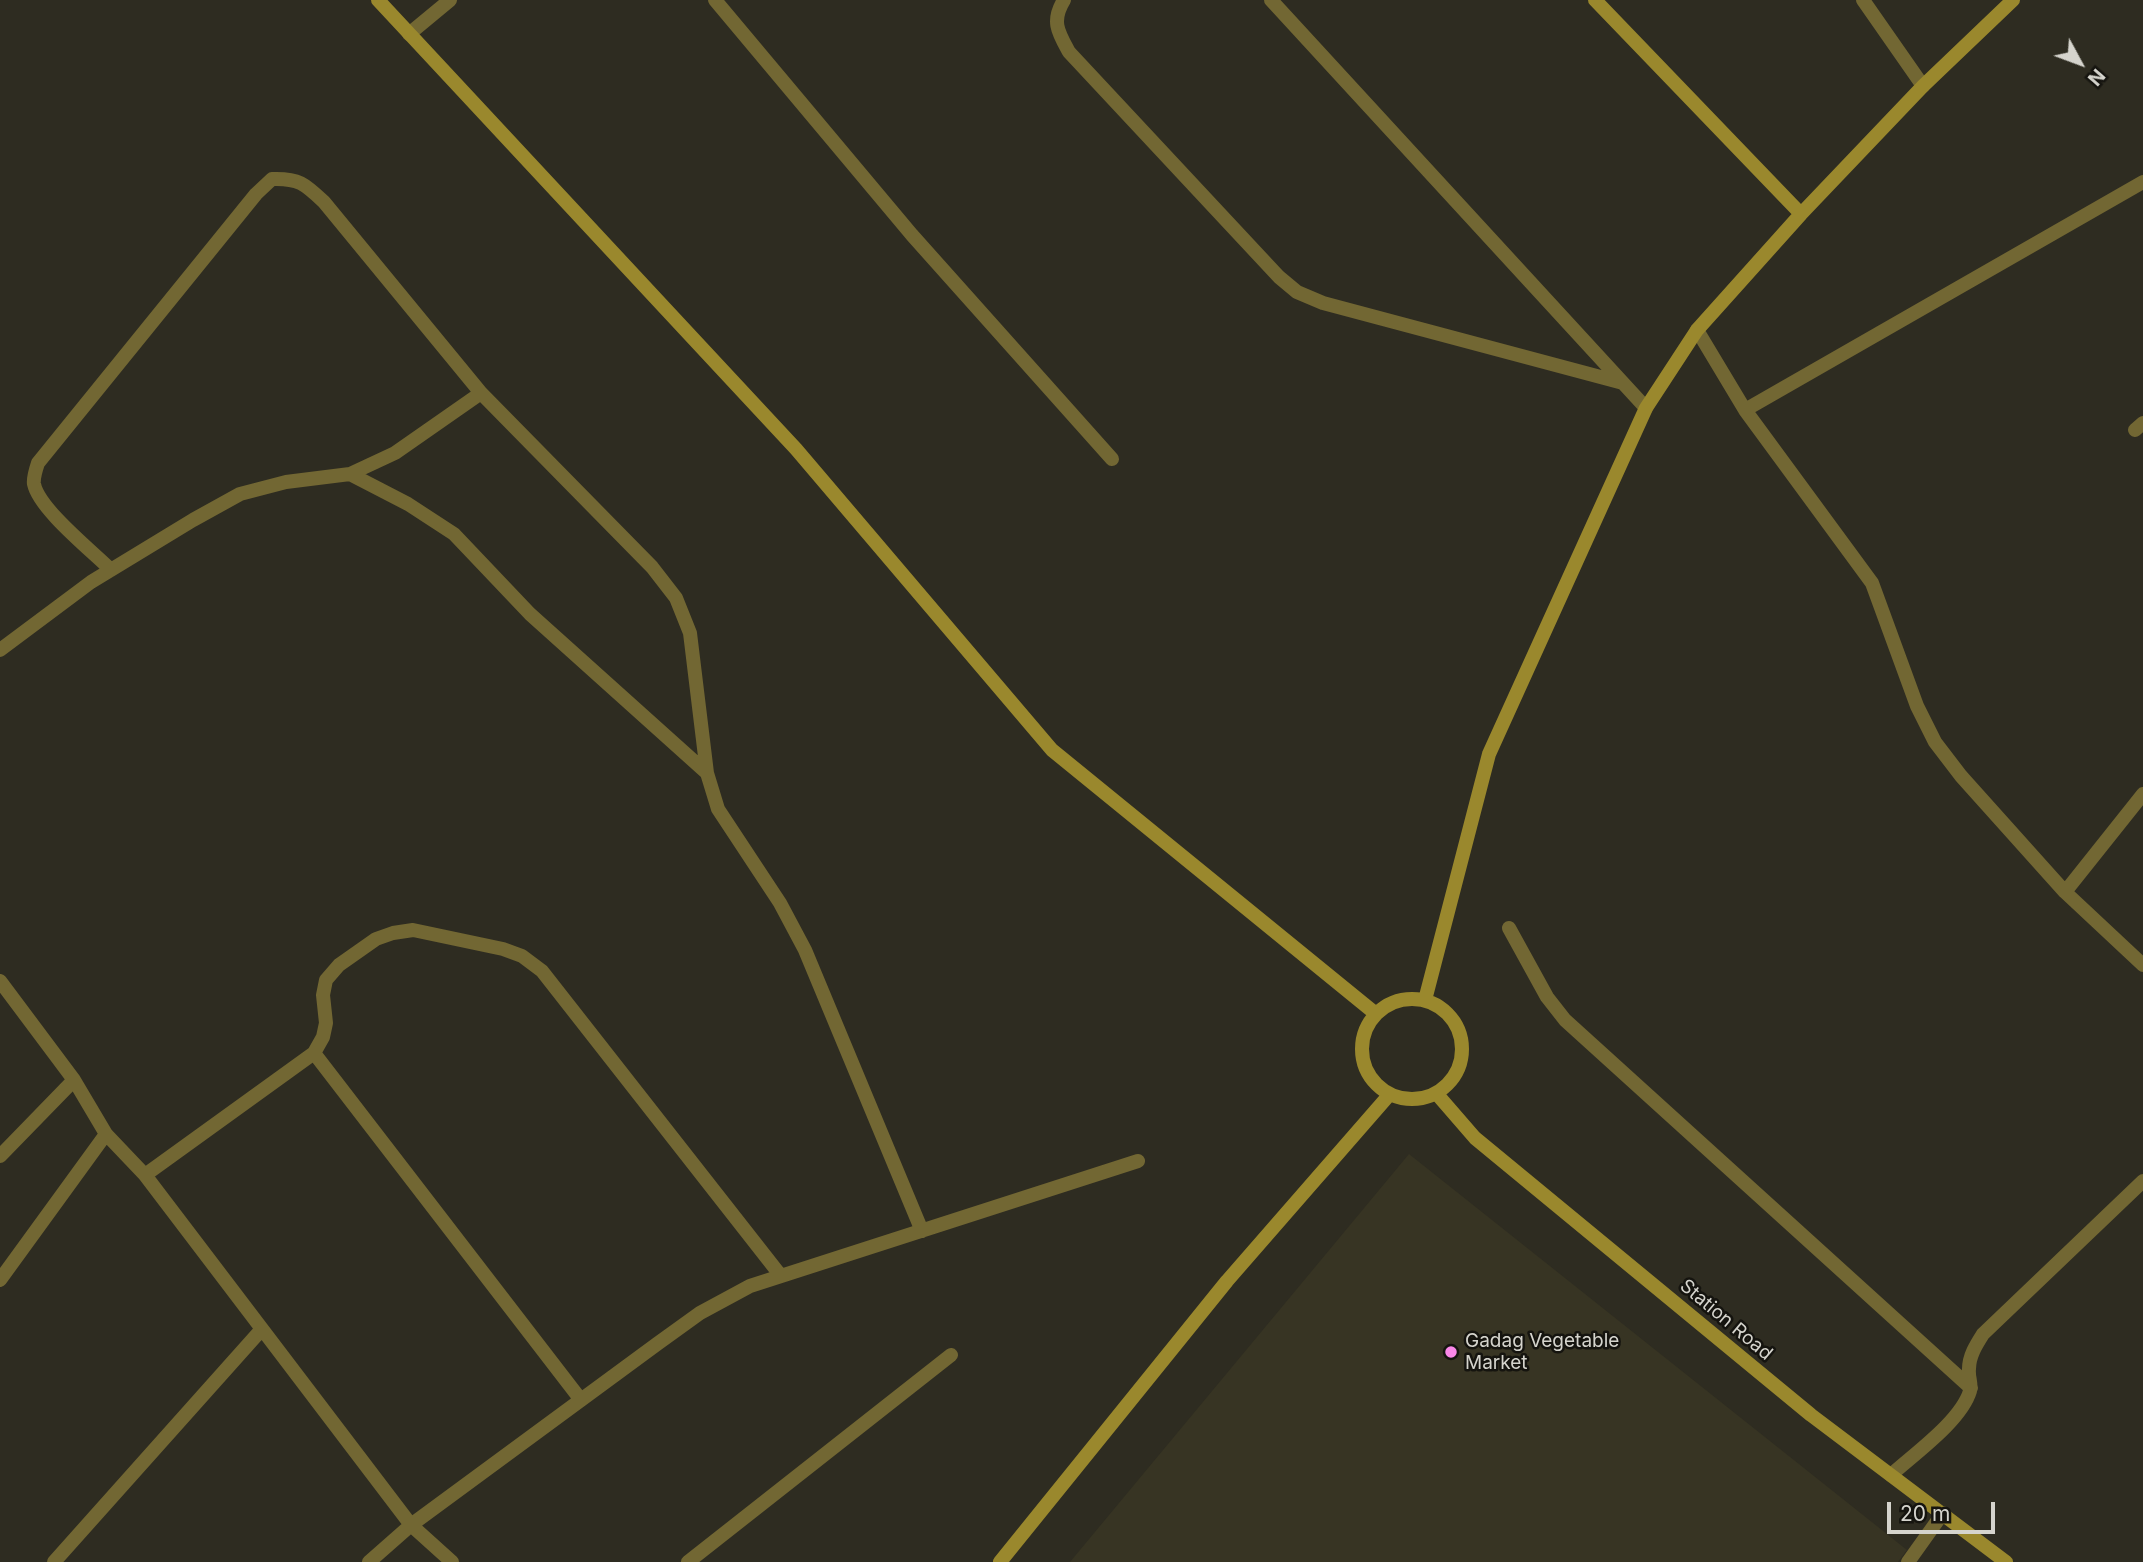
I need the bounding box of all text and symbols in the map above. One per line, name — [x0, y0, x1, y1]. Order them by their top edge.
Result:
north arrow — [2045, 28, 2115, 98]
text: N — [2083, 64, 2110, 90]
street label: Station Road — [1675, 1275, 1777, 1365]
place label: Gadag Vegetable Market — [1465, 1330, 1619, 1374]
marker: Gadag Vegetable Market — [1443, 1344, 1459, 1360]
scale bar — [1891, 1488, 2000, 1532]
text: 20 m — [1900, 1501, 1950, 1526]

